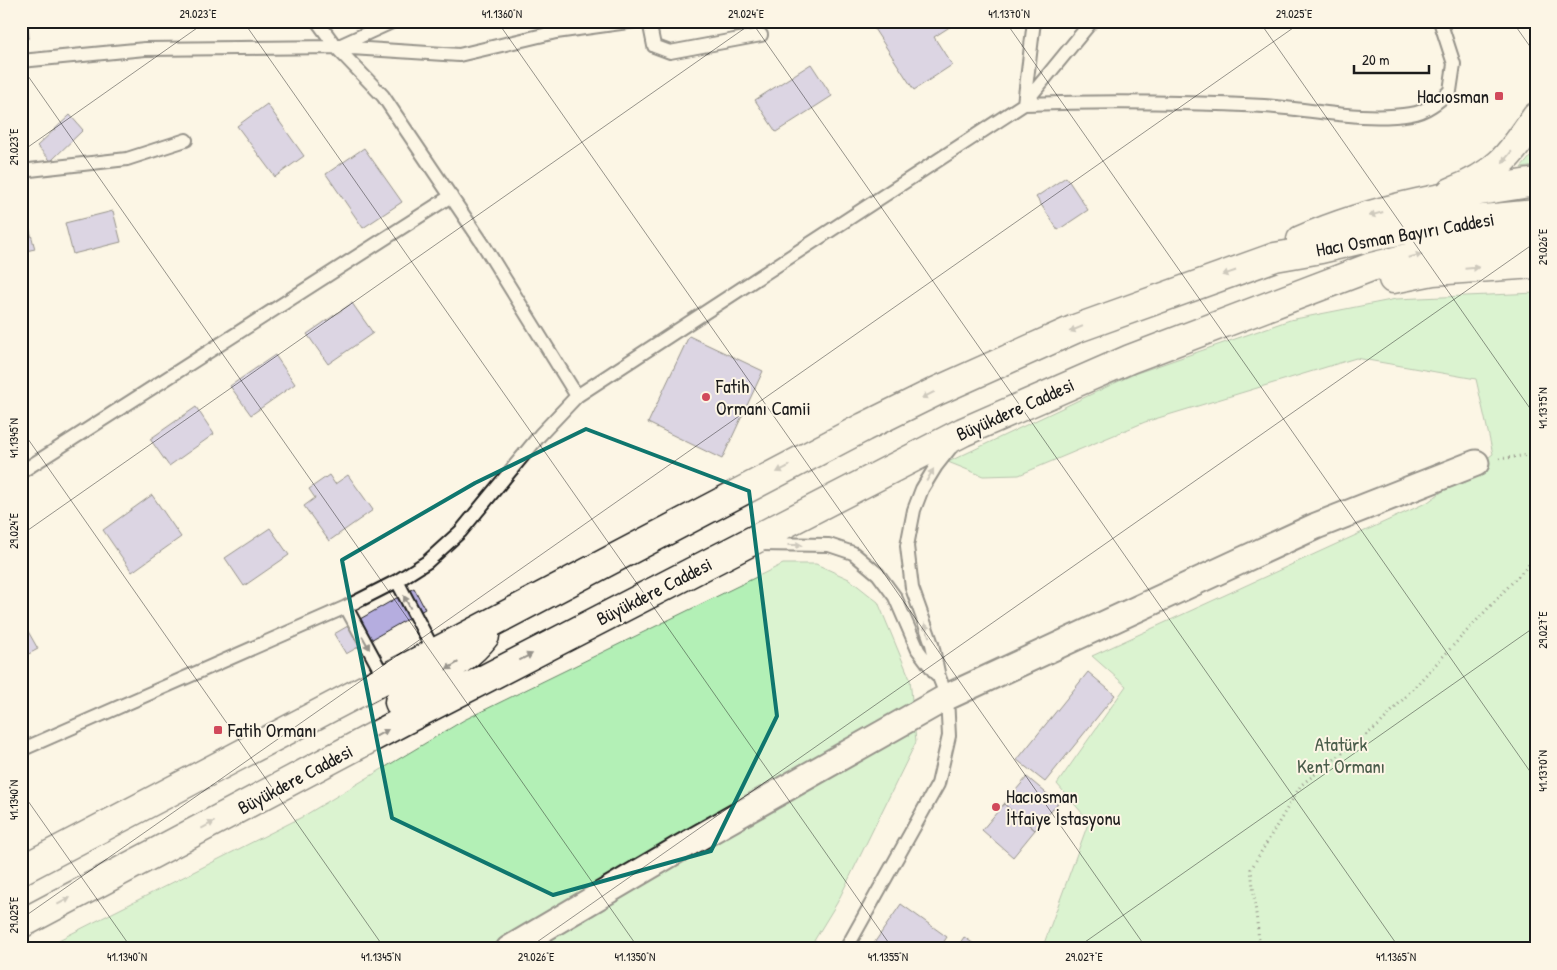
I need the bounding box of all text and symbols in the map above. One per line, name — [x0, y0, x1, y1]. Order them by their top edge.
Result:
text: 29.023°E — [179, 5, 217, 22]
text: 41.1360°N — [482, 5, 522, 22]
text: 29.024°E — [728, 5, 765, 22]
text: 41.1370°N — [988, 5, 1030, 22]
text: 29.025°E — [1276, 5, 1313, 22]
scale bar — [1354, 42, 1430, 74]
text: 20 m — [1362, 49, 1389, 70]
place label: Hacıosman — [1417, 83, 1489, 109]
marker: Hacıosman — [1493, 90, 1505, 102]
text: 29.023°E — [5, 128, 22, 166]
one-way arrow — [1502, 151, 1513, 163]
street label: Hacı Osman Bayırı Caddesi — [1314, 206, 1496, 262]
one-way arrow — [1369, 210, 1384, 218]
text: 29.026°E — [1534, 228, 1551, 265]
one-way arrow — [1407, 252, 1422, 260]
one-way arrow — [1464, 264, 1480, 272]
one-way arrow — [1221, 269, 1236, 277]
one-way arrow — [1068, 325, 1083, 333]
street label: Büyükdere Caddesi — [952, 371, 1078, 447]
place label: Fatih Ormanı Camii — [715, 373, 811, 421]
text: 41.1375°N — [1534, 387, 1551, 429]
marker: Fatih Ormanı Camii — [700, 391, 712, 403]
one-way arrow — [921, 391, 935, 399]
text: 41.1345°N — [5, 418, 22, 458]
one-way arrow — [776, 465, 790, 473]
one-way arrow — [926, 468, 935, 481]
text: 29.024°E — [5, 512, 22, 549]
one-way arrow — [787, 541, 803, 549]
street label: Büyükdere Caddesi — [592, 551, 716, 631]
one-way arrow — [403, 595, 411, 609]
text: 29.027°E — [1534, 611, 1551, 649]
one-way arrow — [923, 622, 931, 637]
one-way arrow — [361, 636, 370, 649]
one-way arrow — [519, 653, 534, 661]
one-way arrow — [446, 661, 459, 670]
place label: Fatih Ormanı — [227, 717, 317, 743]
marker: Fatih Ormanı — [212, 724, 224, 736]
one-way arrow — [375, 729, 390, 737]
park label: Atatürk Kent Ormanı — [1297, 731, 1385, 779]
street label: Büyükdere Caddesi — [233, 738, 357, 820]
text: 41.1370°N — [1534, 750, 1551, 792]
text: 41.1340°N — [5, 780, 22, 820]
place label: Hacıosman İtfaiye İstasyonu — [1006, 783, 1121, 831]
marker: Hacıosman İtfaiye İstasyonu — [990, 801, 1002, 813]
one-way arrow — [201, 821, 215, 830]
text: 29.025°E — [5, 896, 22, 933]
one-way arrow — [57, 897, 72, 905]
text: 41.1340°N — [107, 948, 147, 965]
text: 41.1345°N — [361, 948, 401, 965]
text: 29.026°E — [518, 948, 555, 965]
text: 41.1350°N — [615, 948, 655, 965]
text: 41.1355°N — [868, 948, 908, 965]
text: 29.027°E — [1065, 948, 1103, 965]
text: 41.1365°N — [1376, 948, 1416, 965]

